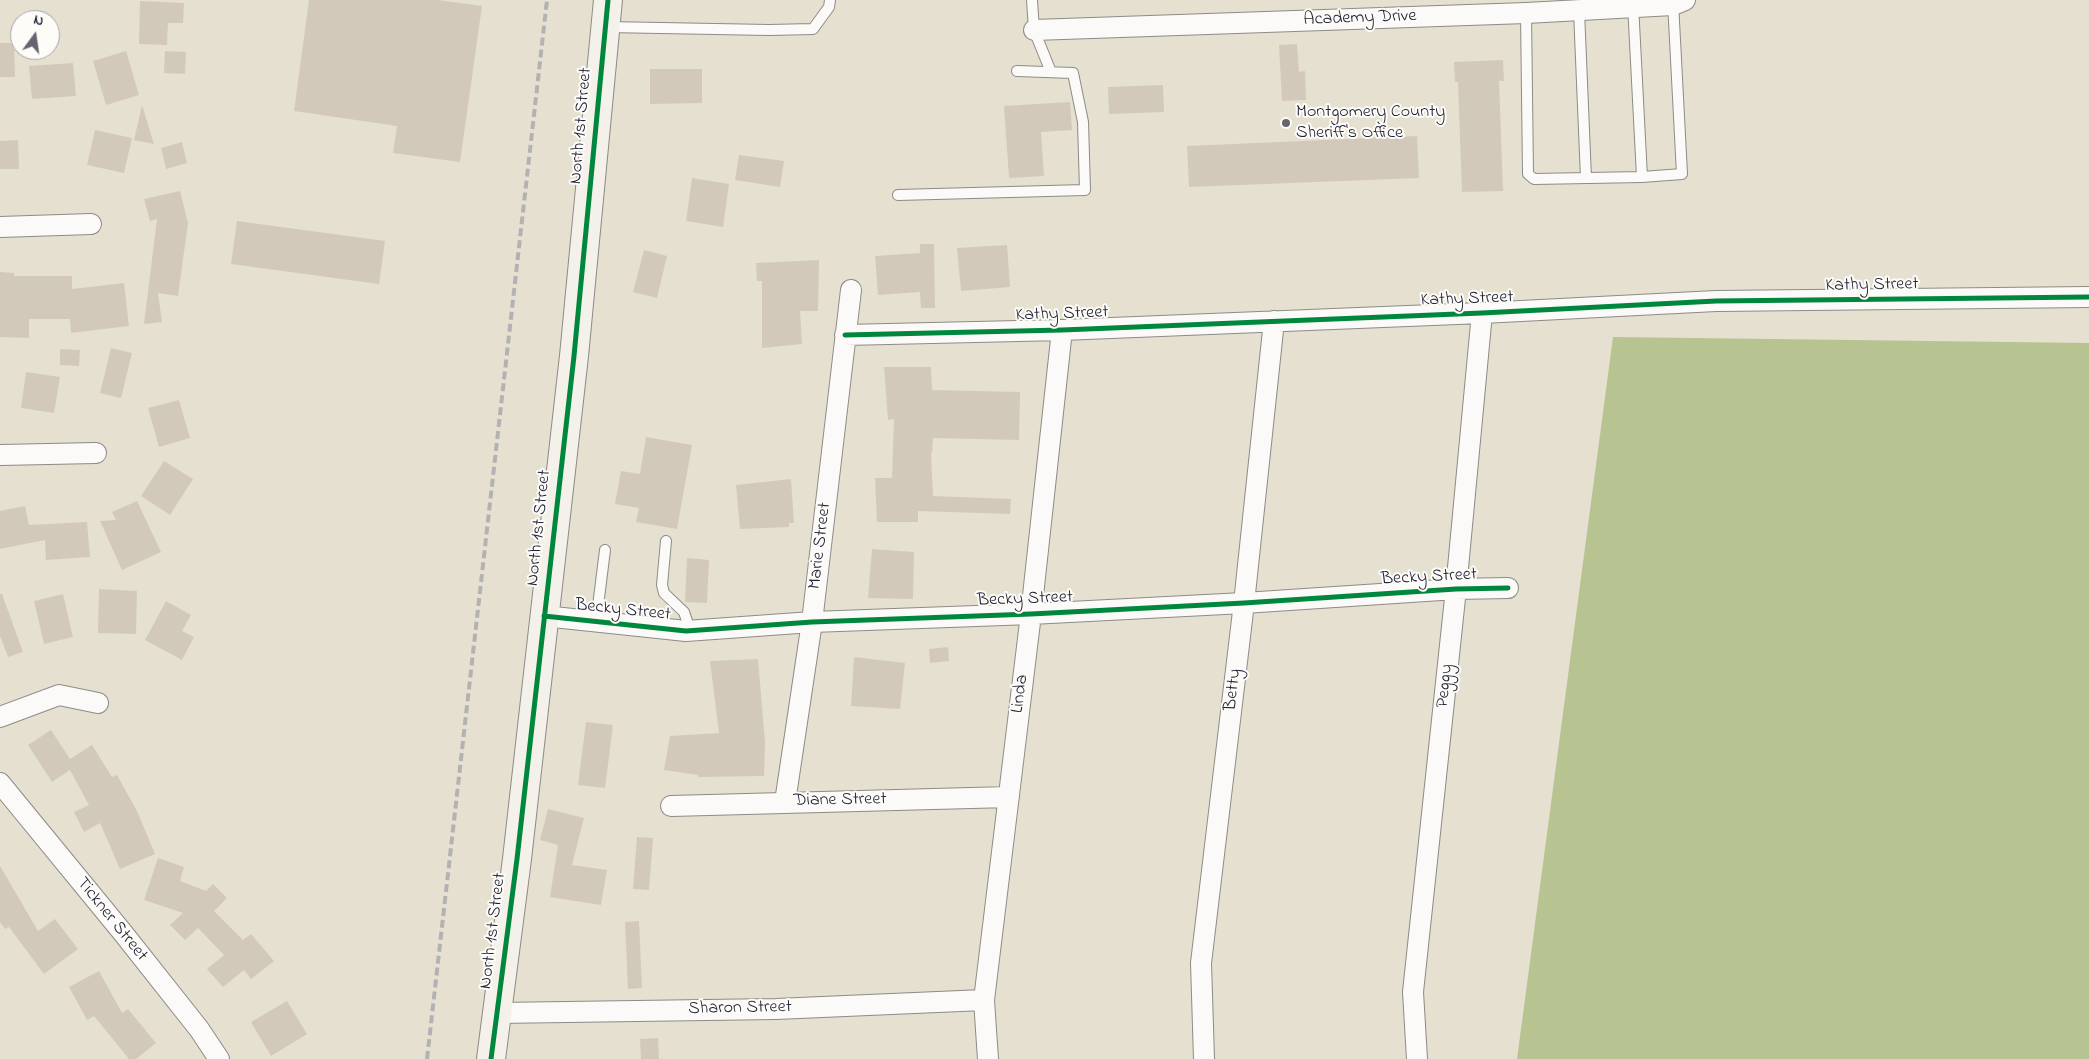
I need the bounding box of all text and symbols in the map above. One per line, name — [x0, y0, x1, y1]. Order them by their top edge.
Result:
street label: Academy Drive — [1303, 6, 1417, 32]
north arrow — [10, 10, 60, 60]
text: N — [31, 10, 46, 32]
street label: North 1st Street — [566, 67, 598, 185]
place label: Montgomery County Sheriff's Office — [1296, 102, 1445, 144]
marker: Montgomery County Sheriff's Office — [1280, 117, 1292, 129]
street label: Kathy Street — [1825, 274, 1919, 298]
street label: Kathy Street — [1420, 288, 1514, 312]
street label: Kathy Street — [1015, 303, 1109, 327]
street label: North 1st Street — [523, 469, 557, 587]
street label: Marie Street — [805, 501, 837, 591]
street label: Becky Street — [1381, 565, 1477, 591]
street label: Becky Street — [977, 588, 1073, 612]
street label: Becky Street — [574, 595, 672, 627]
street label: Peggy — [1433, 663, 1459, 709]
street label: Betty — [1221, 668, 1247, 712]
street label: Linda — [1008, 674, 1034, 714]
street label: Diane Street — [793, 789, 887, 813]
street label: North 1st Street — [476, 872, 512, 990]
street label: Tickner Street — [71, 874, 151, 966]
street label: Sharon Street — [688, 997, 792, 1021]

